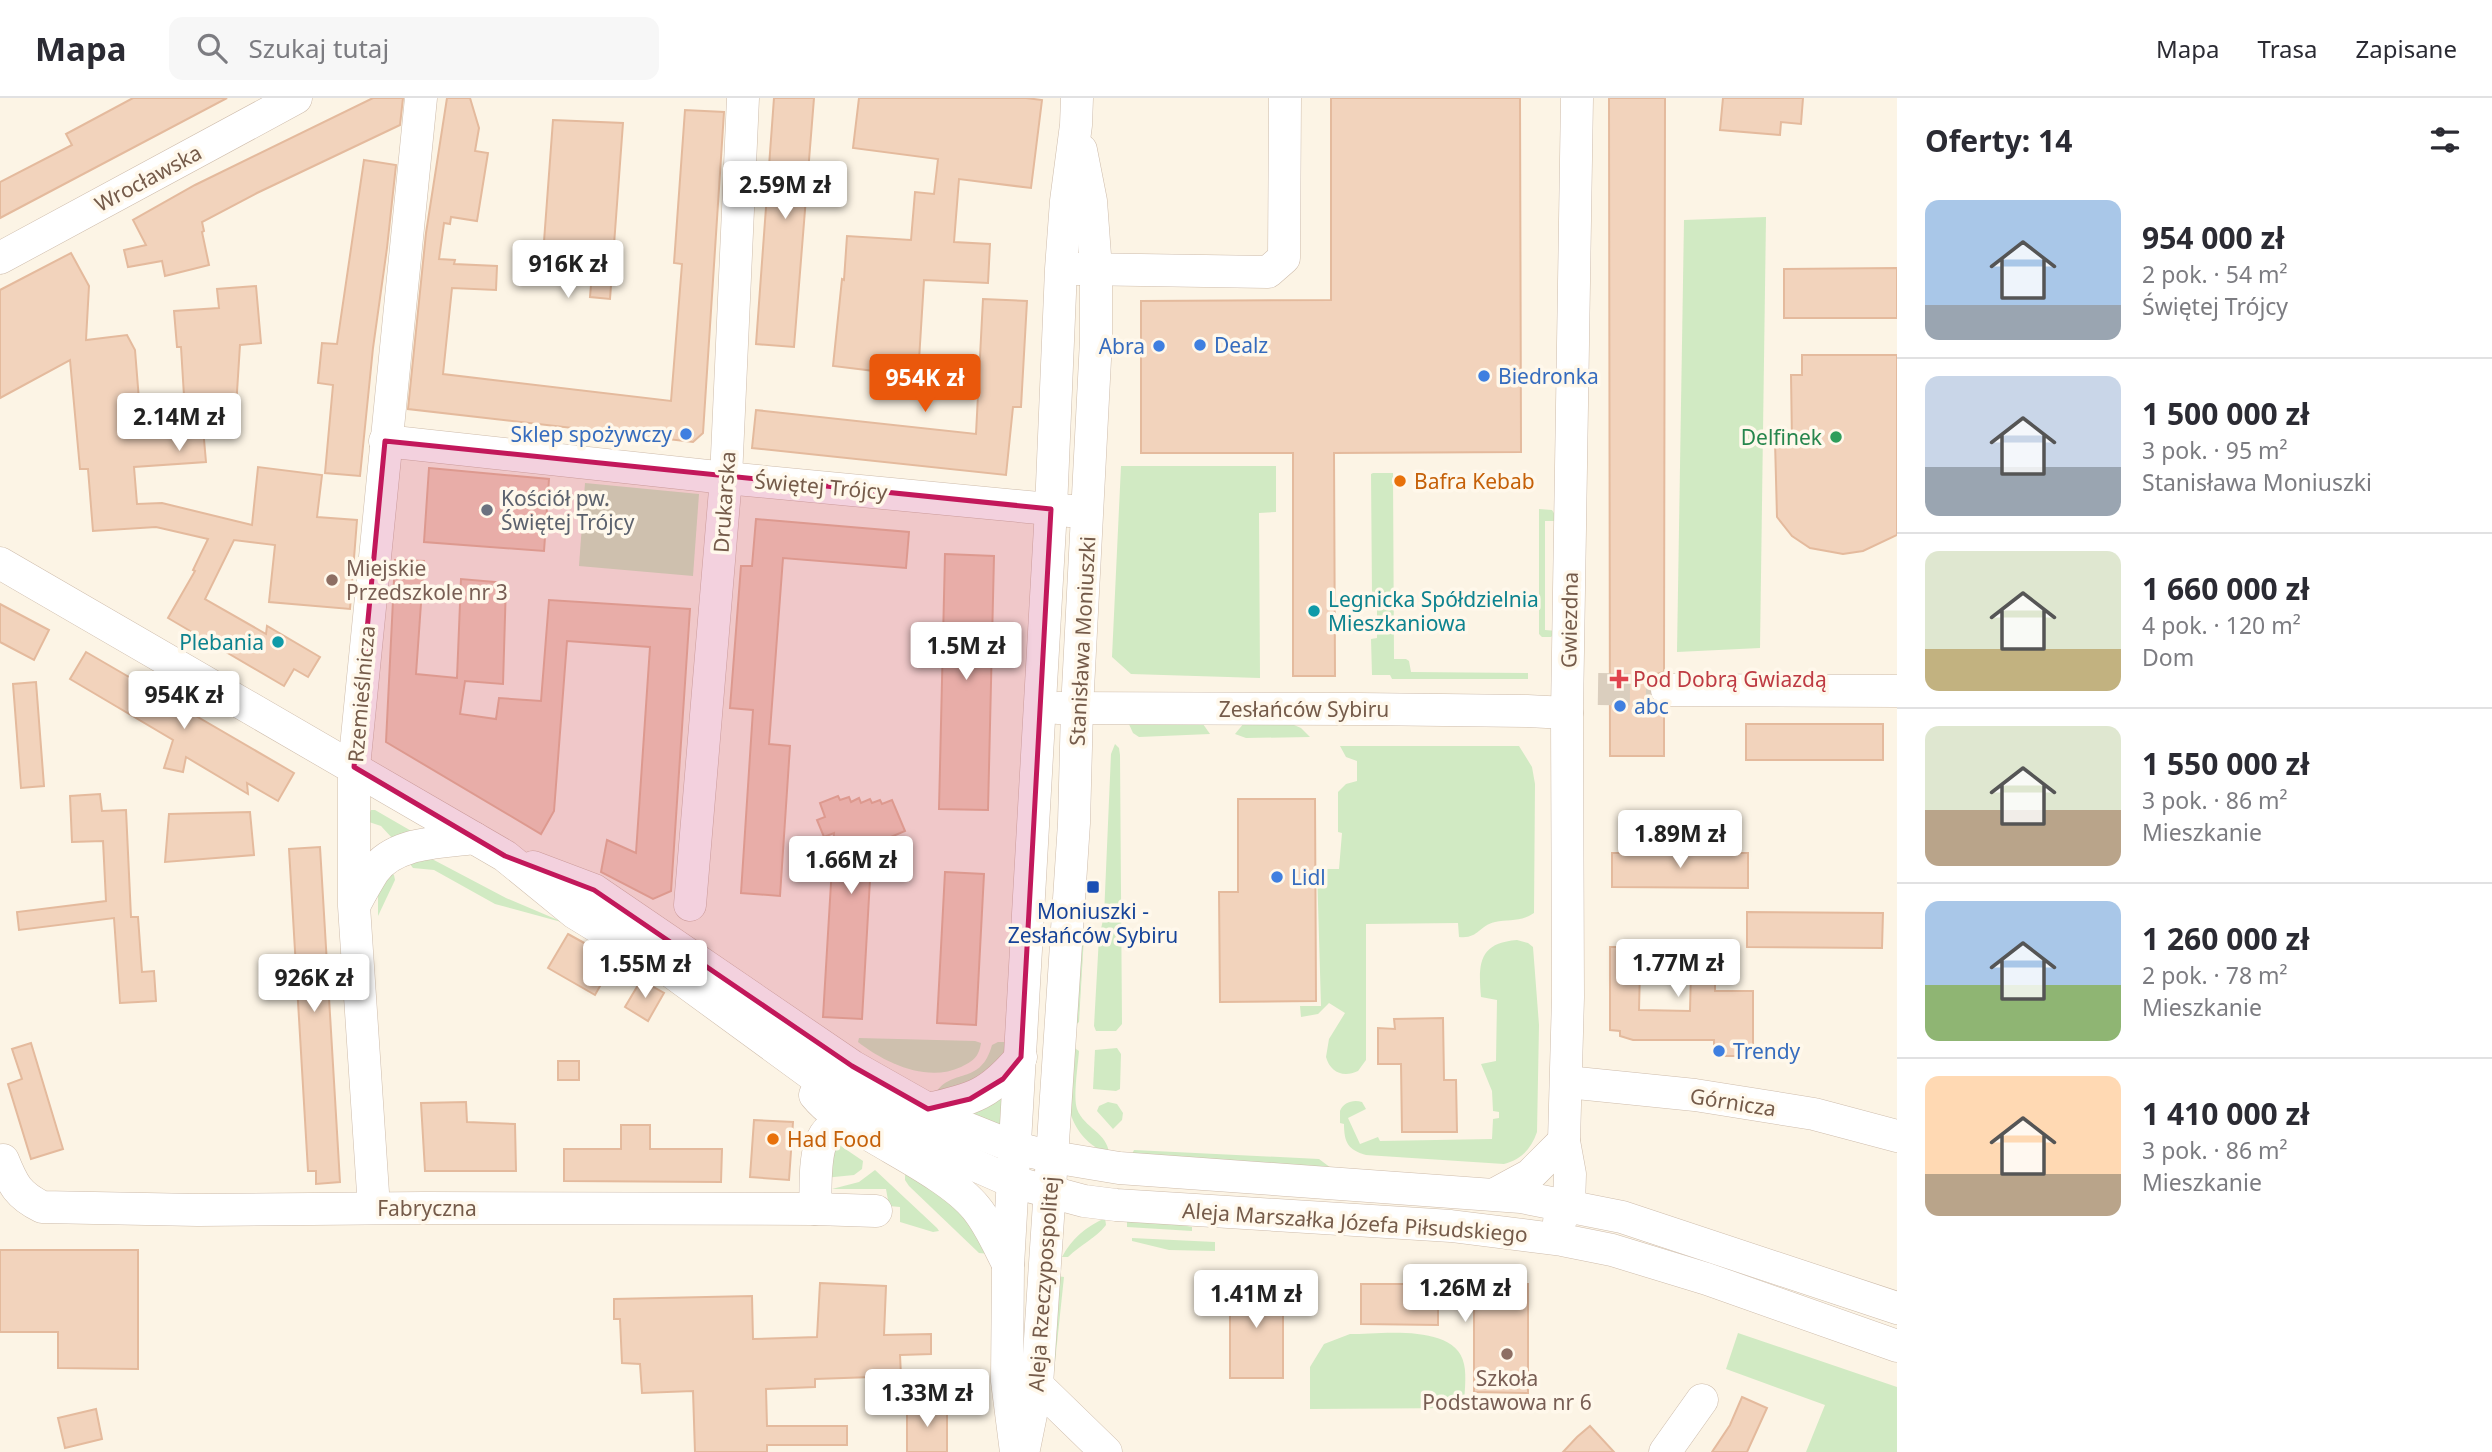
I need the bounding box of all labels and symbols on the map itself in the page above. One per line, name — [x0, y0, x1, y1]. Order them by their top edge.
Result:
street label: Wrocławska — [90, 138, 206, 218]
pin: 2.59M zł — [713, 162, 857, 221]
pin: 916K zł — [503, 240, 633, 300]
place label: Dealz — [1214, 331, 1268, 359]
place label: Abra — [1099, 332, 1145, 360]
marker: Dealz — [1192, 337, 1208, 353]
marker: Abra — [1151, 338, 1167, 354]
pin: 954K zł — [860, 354, 990, 414]
place label: Biedronka — [1498, 362, 1599, 390]
marker: Biedronka — [1476, 368, 1492, 384]
pin: 2.14M zł — [107, 394, 251, 453]
place label: Sklep spożywczy — [510, 420, 672, 448]
place label: Delfinek — [1741, 423, 1823, 451]
marker: Sklep spożywczy — [678, 426, 694, 442]
marker: Delfinek — [1828, 429, 1844, 445]
street label: Drukarska — [706, 450, 742, 554]
street label: Świętej Trójcy — [753, 466, 889, 506]
place label: Bafra Kebab — [1414, 467, 1535, 495]
marker: Bafra Kebab — [1392, 473, 1408, 489]
place label: Kościół pw. Świętej Trójcy — [501, 484, 635, 536]
marker: Kościół pw. Świętej Trójcy — [479, 502, 495, 518]
street label: Stanisława Moniuszki — [1063, 535, 1101, 747]
place label: Miejskie Przedszkole nr 3 — [346, 554, 508, 606]
marker: Miejskie Przedszkole nr 3 — [324, 572, 340, 588]
street label: Gwiezdna — [1554, 572, 1584, 668]
place label: Legnicka Spółdzielnia Mieszkaniowa — [1328, 585, 1539, 637]
marker: Legnicka Spółdzielnia Mieszkaniowa — [1306, 603, 1322, 619]
pin: 1.5M zł — [901, 622, 1031, 682]
street label: Rzemieślnicza — [341, 624, 381, 764]
place label: Plebania — [179, 628, 264, 656]
marker: Plebania — [270, 634, 286, 650]
place label: Pod Dobrą Gwiazdą — [1633, 665, 1827, 693]
marker: Pod Dobrą Gwiazdą — [1611, 671, 1627, 687]
pin: 954K zł — [119, 672, 249, 731]
place label: abc — [1634, 692, 1669, 720]
street label: Zesłańców Sybiru — [1219, 695, 1389, 723]
marker: abc — [1612, 698, 1628, 714]
pin: 1.89M zł — [1608, 810, 1752, 870]
pin: 1.66M zł — [779, 836, 923, 896]
place label: Lidl — [1291, 863, 1326, 891]
marker: Lidl — [1269, 869, 1285, 885]
marker: Moniuszki - Zesłańców Sybiru — [1085, 879, 1101, 895]
place label: Moniuszki - Zesłańców Sybiru — [1008, 897, 1178, 949]
pin: 1.55M zł — [573, 940, 717, 1000]
pin: 1.77M zł — [1606, 940, 1750, 999]
pin: 926K zł — [249, 954, 379, 1014]
place label: Trendy — [1733, 1037, 1801, 1065]
marker: Trendy — [1711, 1043, 1727, 1059]
street label: Górnicza — [1688, 1081, 1778, 1123]
place label: Had Food — [787, 1125, 882, 1153]
marker: Had Food — [765, 1131, 781, 1147]
street label: Aleja Rzeczypospolitej — [1022, 1175, 1064, 1393]
street label: Fabryczna — [377, 1194, 477, 1222]
street label: Aleja Marszałka Józefa Piłsudskiego — [1181, 1196, 1529, 1248]
pin: 1.26M zł — [1393, 1264, 1537, 1324]
pin: 1.41M zł — [1184, 1270, 1328, 1330]
marker: Szkoła Podstawowa nr 6 — [1499, 1346, 1515, 1362]
place label: Szkoła Podstawowa nr 6 — [1422, 1364, 1592, 1416]
pin: 1.33M zł — [855, 1370, 999, 1429]

